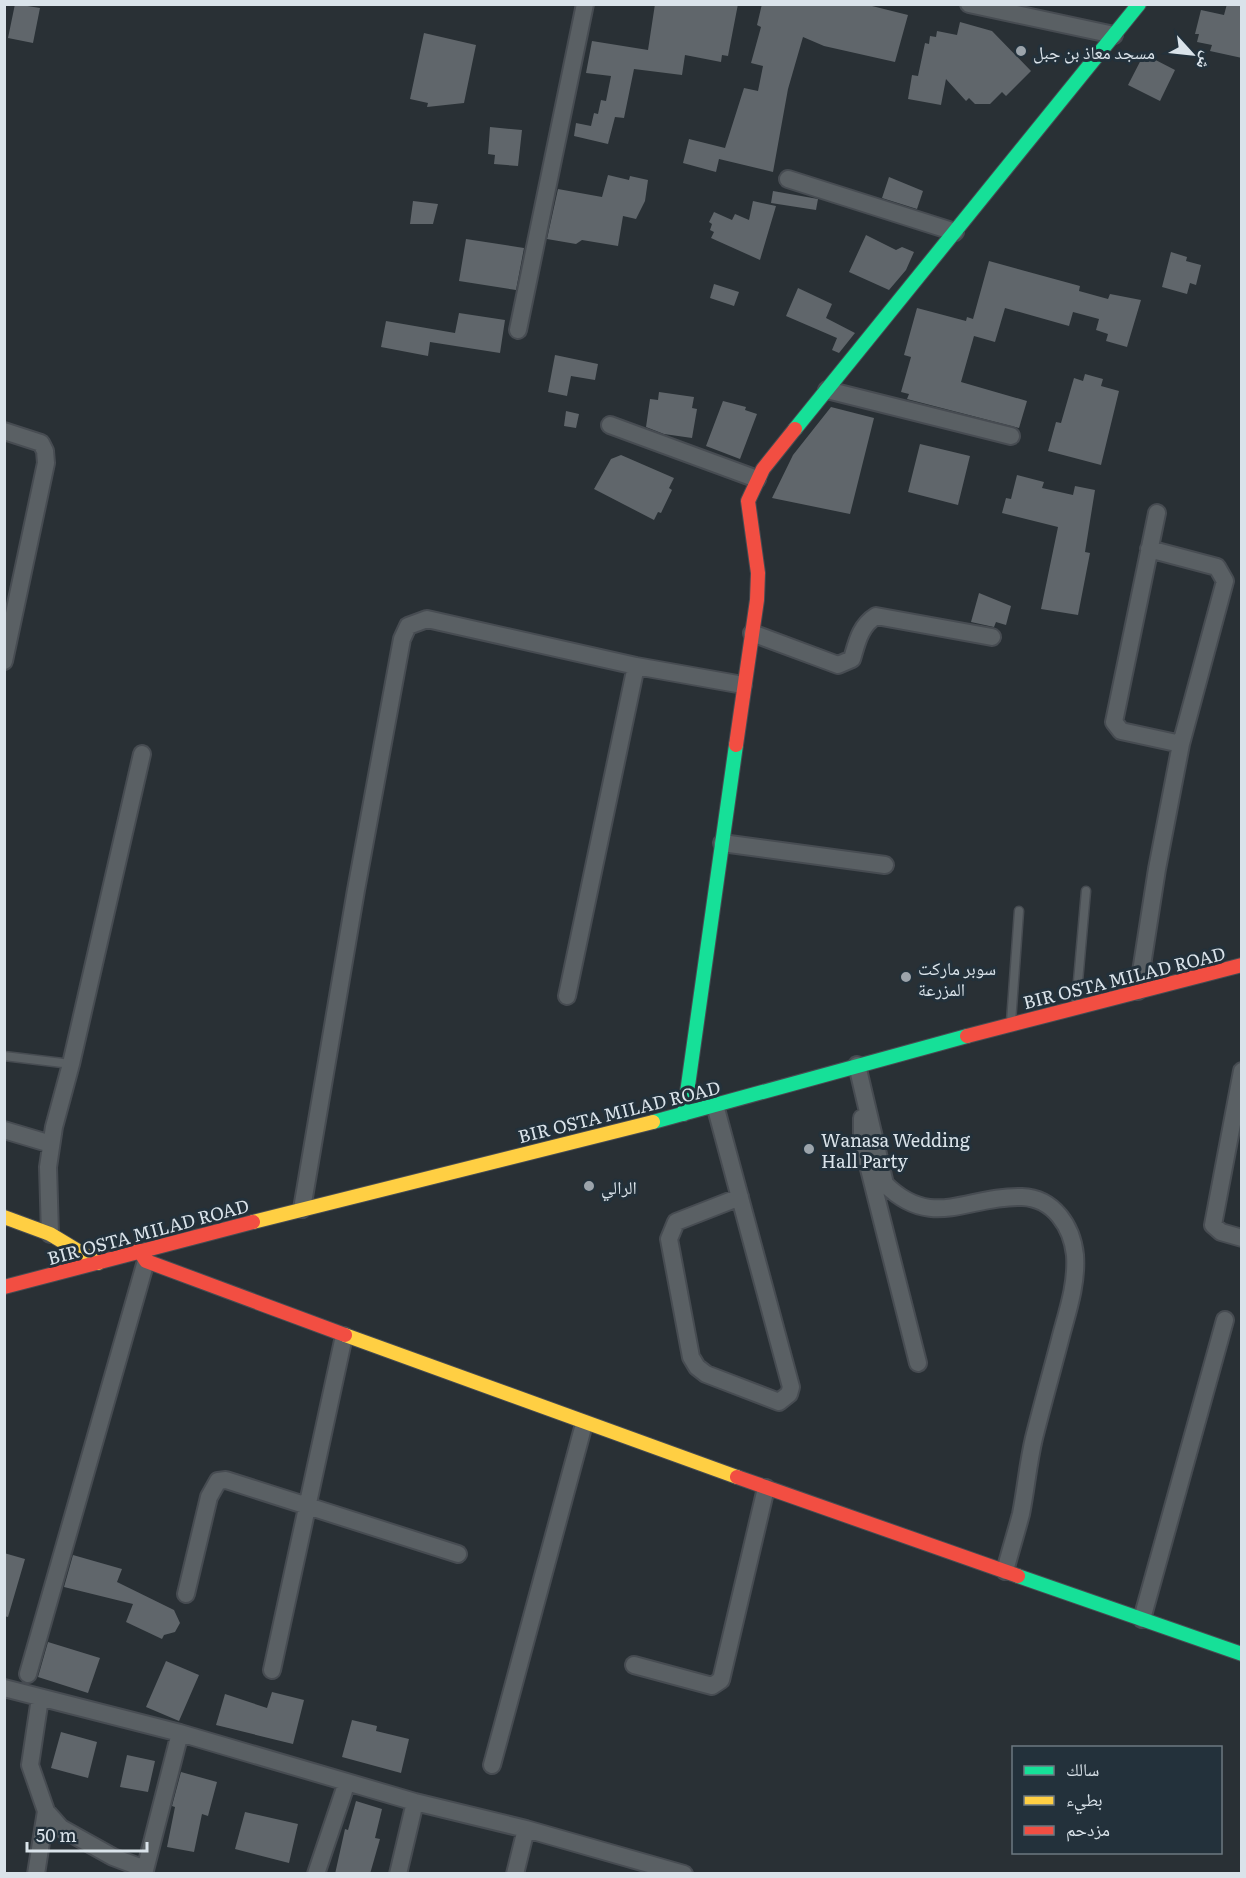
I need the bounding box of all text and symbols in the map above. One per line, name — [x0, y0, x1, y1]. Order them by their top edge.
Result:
north arrow — [1162, 24, 1222, 84]
place label: مسجد معاذ بن جبل — [1033, 38, 1155, 65]
marker: مسجد معاذ بن جبل — [1014, 44, 1028, 58]
text: ش — [1192, 48, 1221, 74]
street label: BIR OSTA MILAD ROAD — [1020, 939, 1228, 1015]
place label: سوبر ماركت المزرعة — [918, 954, 996, 1002]
marker: سوبر ماركت المزرعة — [899, 970, 913, 984]
street label: BIR OSTA MILAD ROAD — [515, 1073, 723, 1149]
place label: Wanasa Wedding Hall Party — [821, 1126, 971, 1174]
marker: Wanasa Wedding Hall Party — [802, 1142, 816, 1156]
place label: الرالي — [601, 1173, 637, 1202]
marker: الرالي — [582, 1179, 596, 1193]
street label: BIR OSTA MILAD ROAD — [44, 1191, 252, 1271]
legend — [1012, 1746, 1222, 1854]
text: سالك — [1066, 1755, 1099, 1782]
text: بطيء — [1066, 1785, 1103, 1815]
scale bar — [27, 1815, 147, 1853]
text: مزدحم — [1066, 1815, 1110, 1842]
text: 50 m — [36, 1821, 77, 1848]

